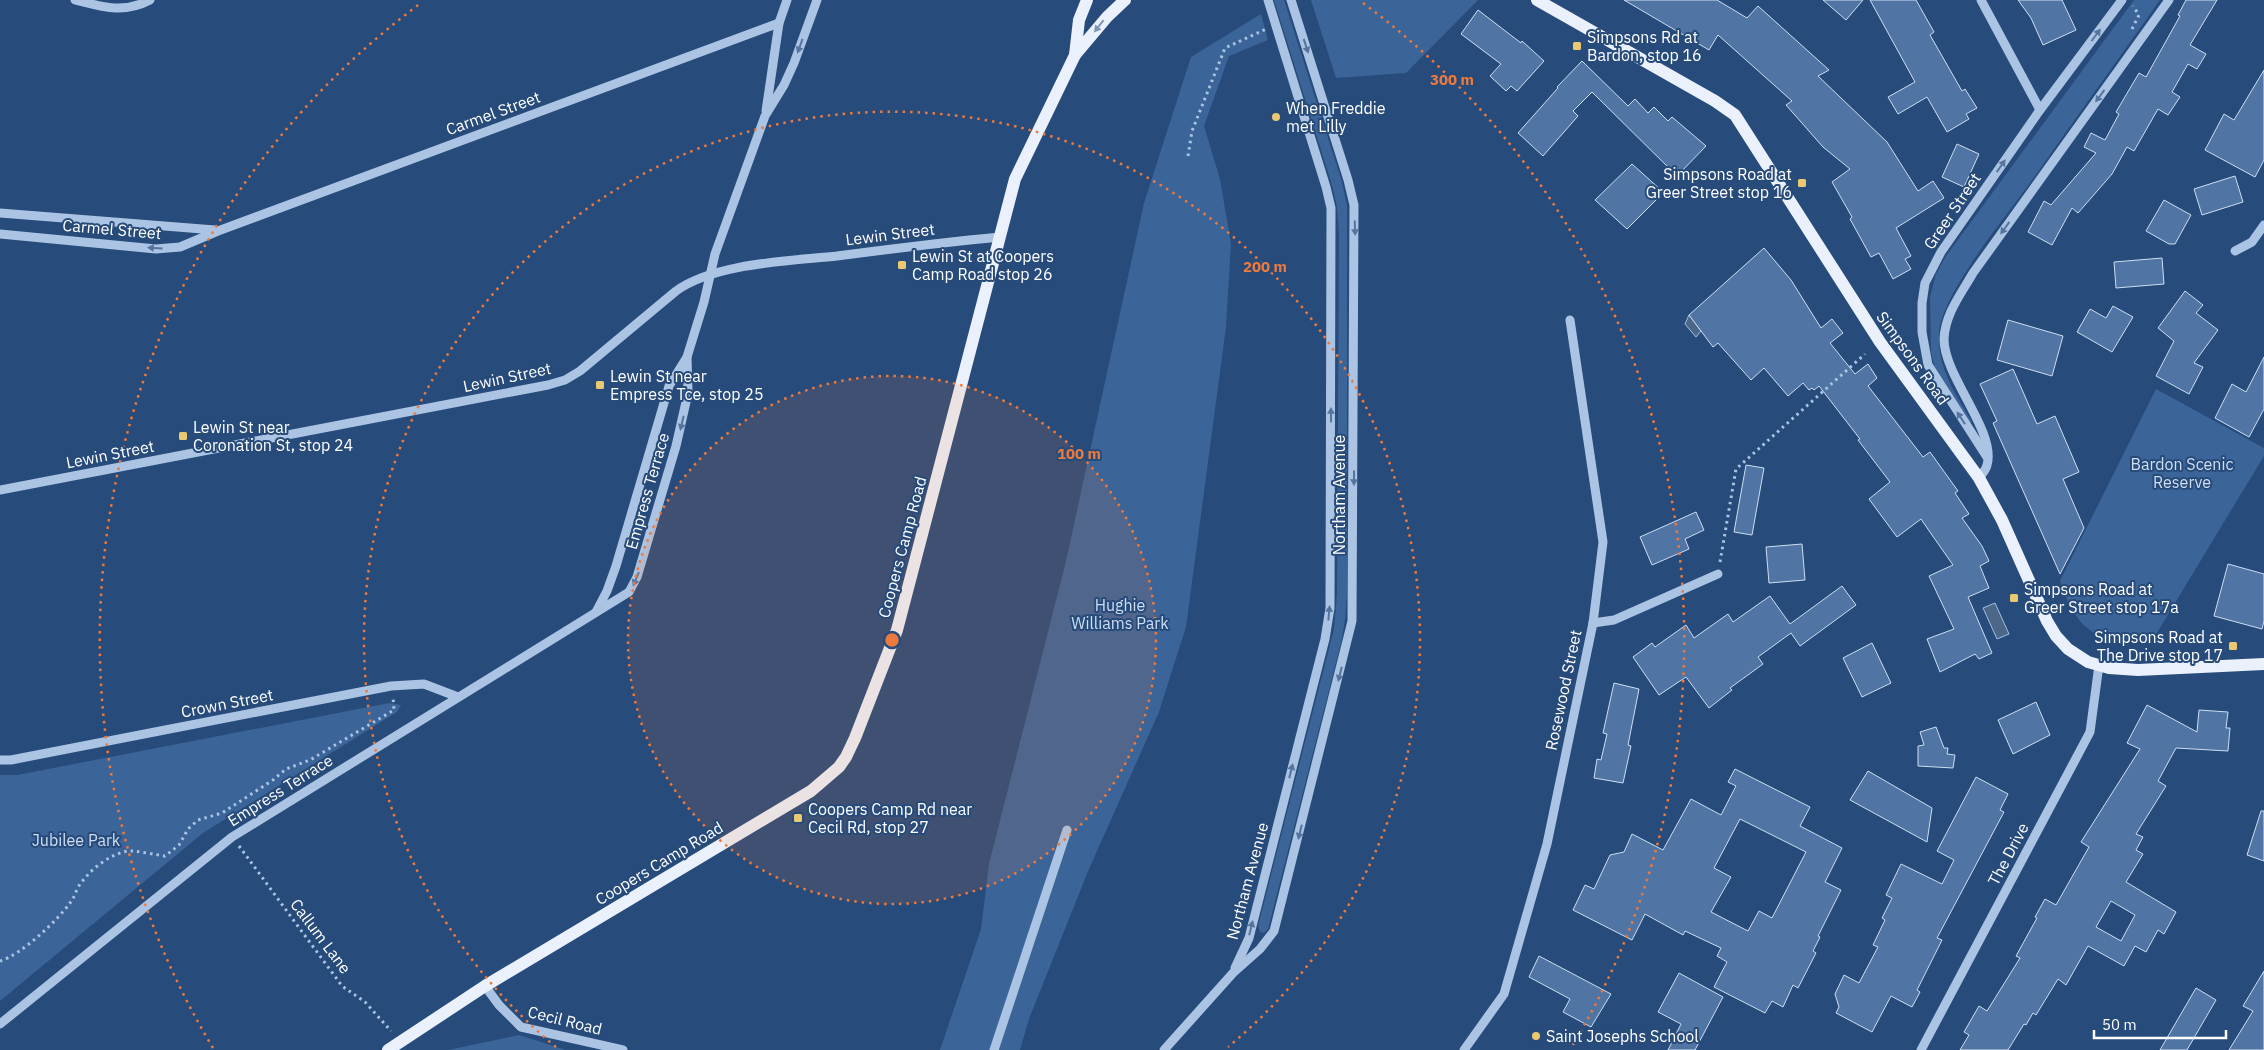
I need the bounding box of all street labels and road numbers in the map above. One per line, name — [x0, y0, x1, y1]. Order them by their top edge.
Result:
street label: Carmel Street — [443, 87, 543, 139]
street label: Greer Street — [1919, 169, 1985, 253]
street label: Carmel Street — [62, 215, 162, 243]
street label: Lewin Street — [844, 219, 936, 249]
street label: Simpsons Road — [1872, 307, 1954, 409]
street label: Lewin Street — [461, 358, 553, 396]
street label: Empress Terrace — [621, 430, 673, 552]
street label: Northam Avenue — [1329, 434, 1349, 555]
street label: Lewin Street — [64, 436, 156, 472]
street label: Coopers Camp Road — [873, 474, 931, 620]
street label: Rosewood Street — [1540, 628, 1586, 752]
street label: Crown Street — [179, 684, 275, 722]
street label: Empress Terrace — [224, 750, 336, 830]
street label: Coopers Camp Road — [591, 817, 727, 909]
street label: The Drive — [1983, 819, 2033, 889]
street label: Northam Avenue — [1222, 820, 1272, 942]
street label: Callum Lane — [286, 895, 356, 977]
street label: Cecil Road — [526, 1001, 604, 1039]

